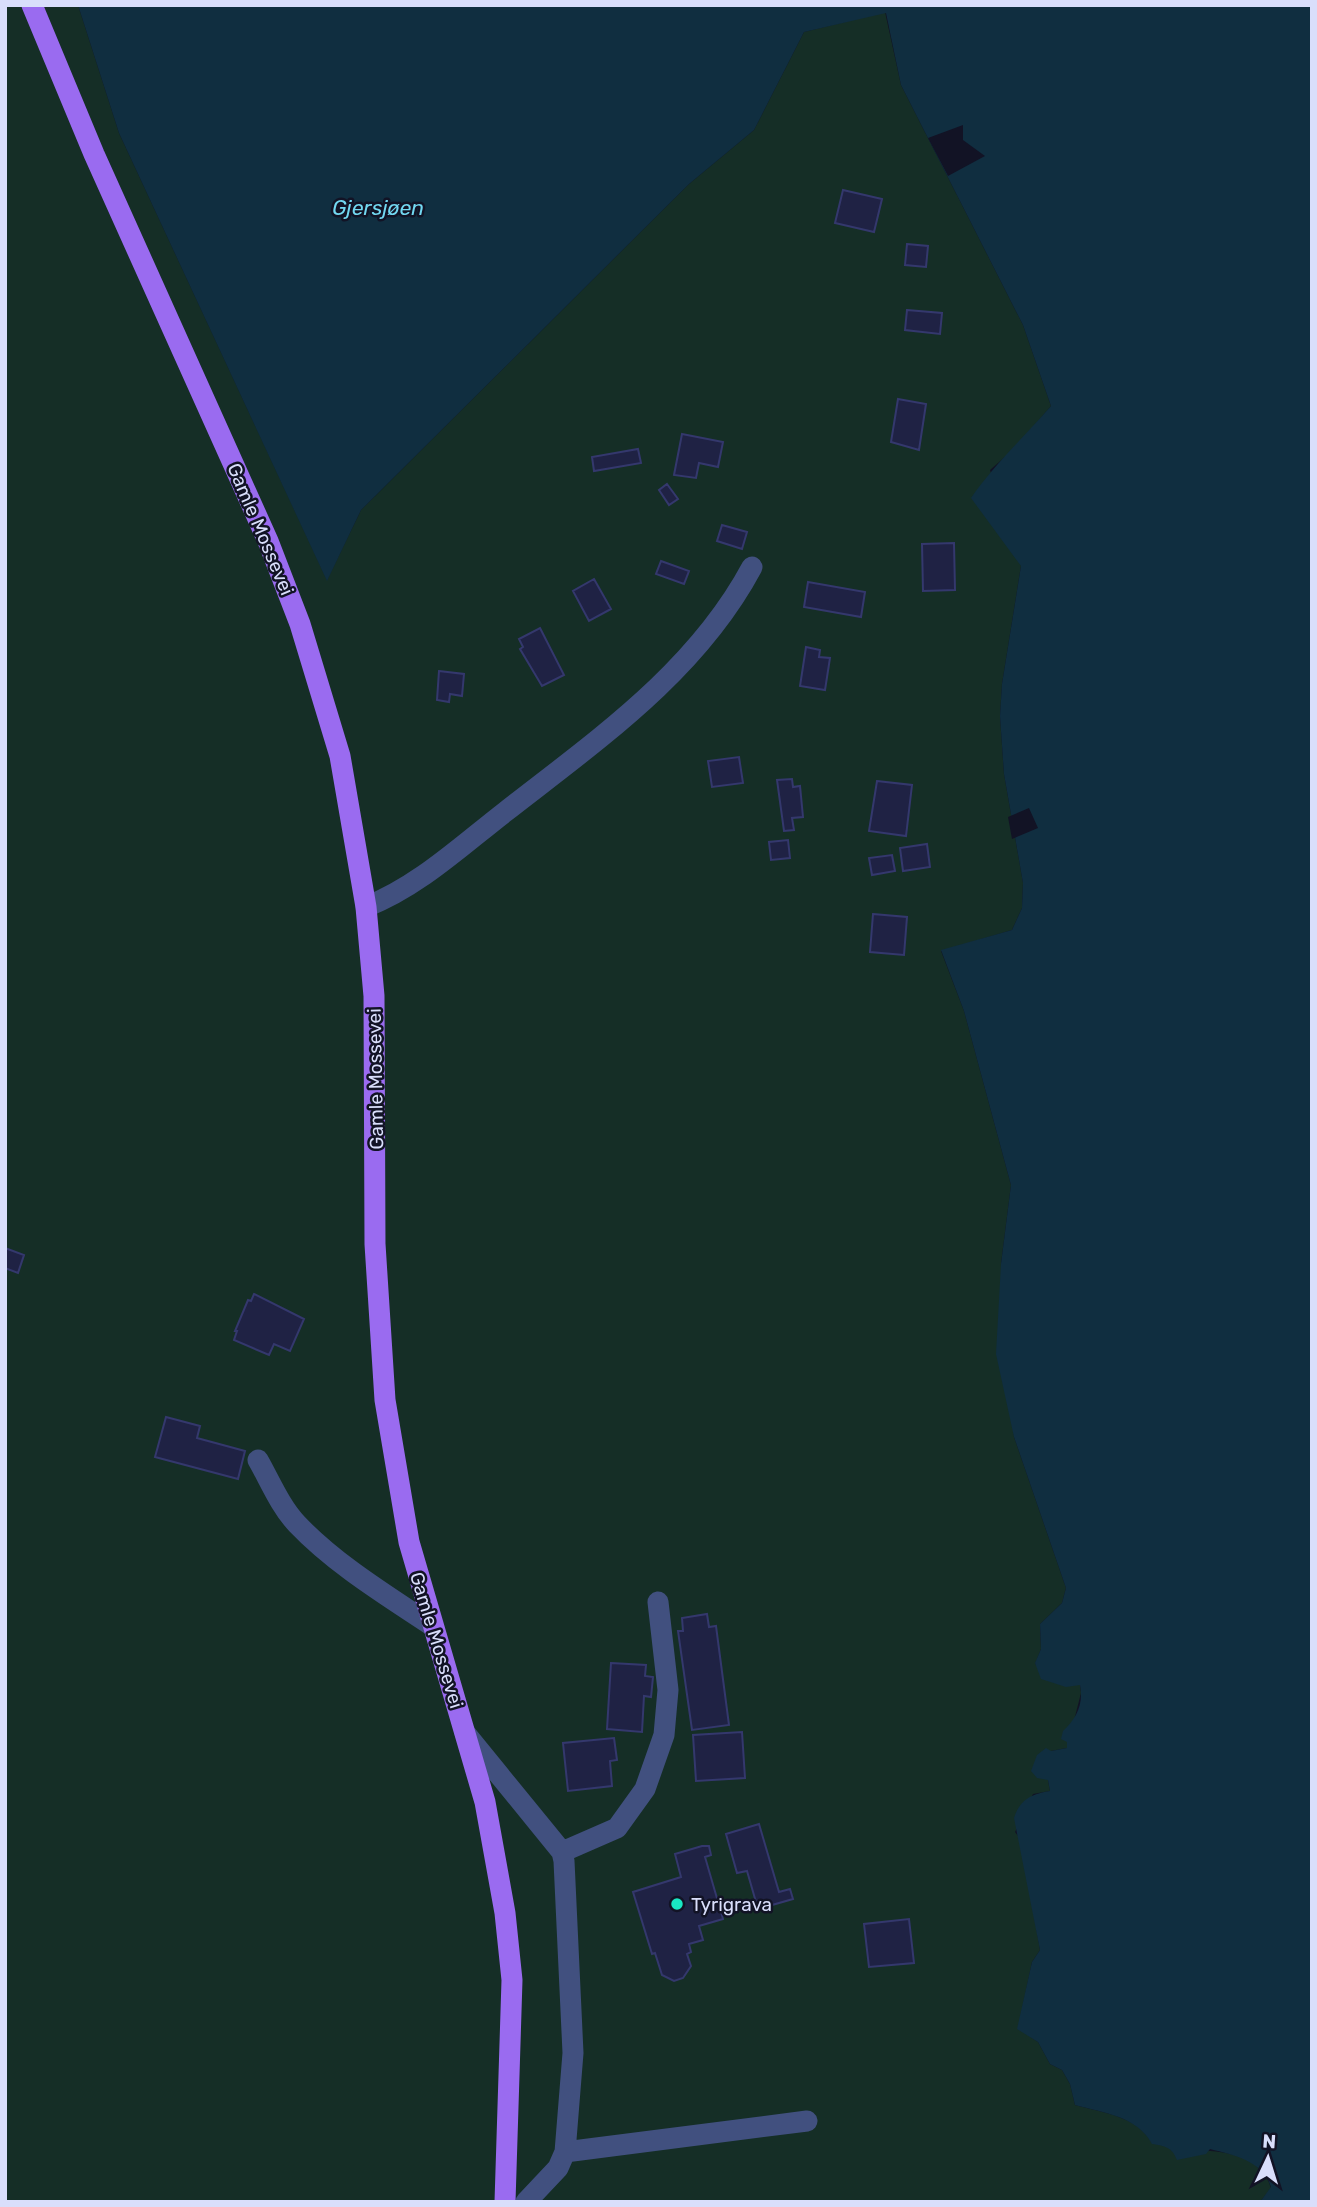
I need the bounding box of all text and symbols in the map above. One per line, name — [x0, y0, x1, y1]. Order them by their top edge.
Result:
water label: Gjersjøen — [332, 195, 424, 220]
street label: Gamle Mossevei — [222, 460, 299, 599]
street label: Gamle Mossevei — [363, 1008, 388, 1150]
street label: Gamle Mossevei — [405, 1569, 468, 1711]
place label: Tyrigrava — [691, 1893, 772, 1916]
marker: Tyrigrava — [669, 1896, 685, 1912]
north arrow — [1233, 2123, 1303, 2193]
text: N — [1262, 2130, 1277, 2153]

